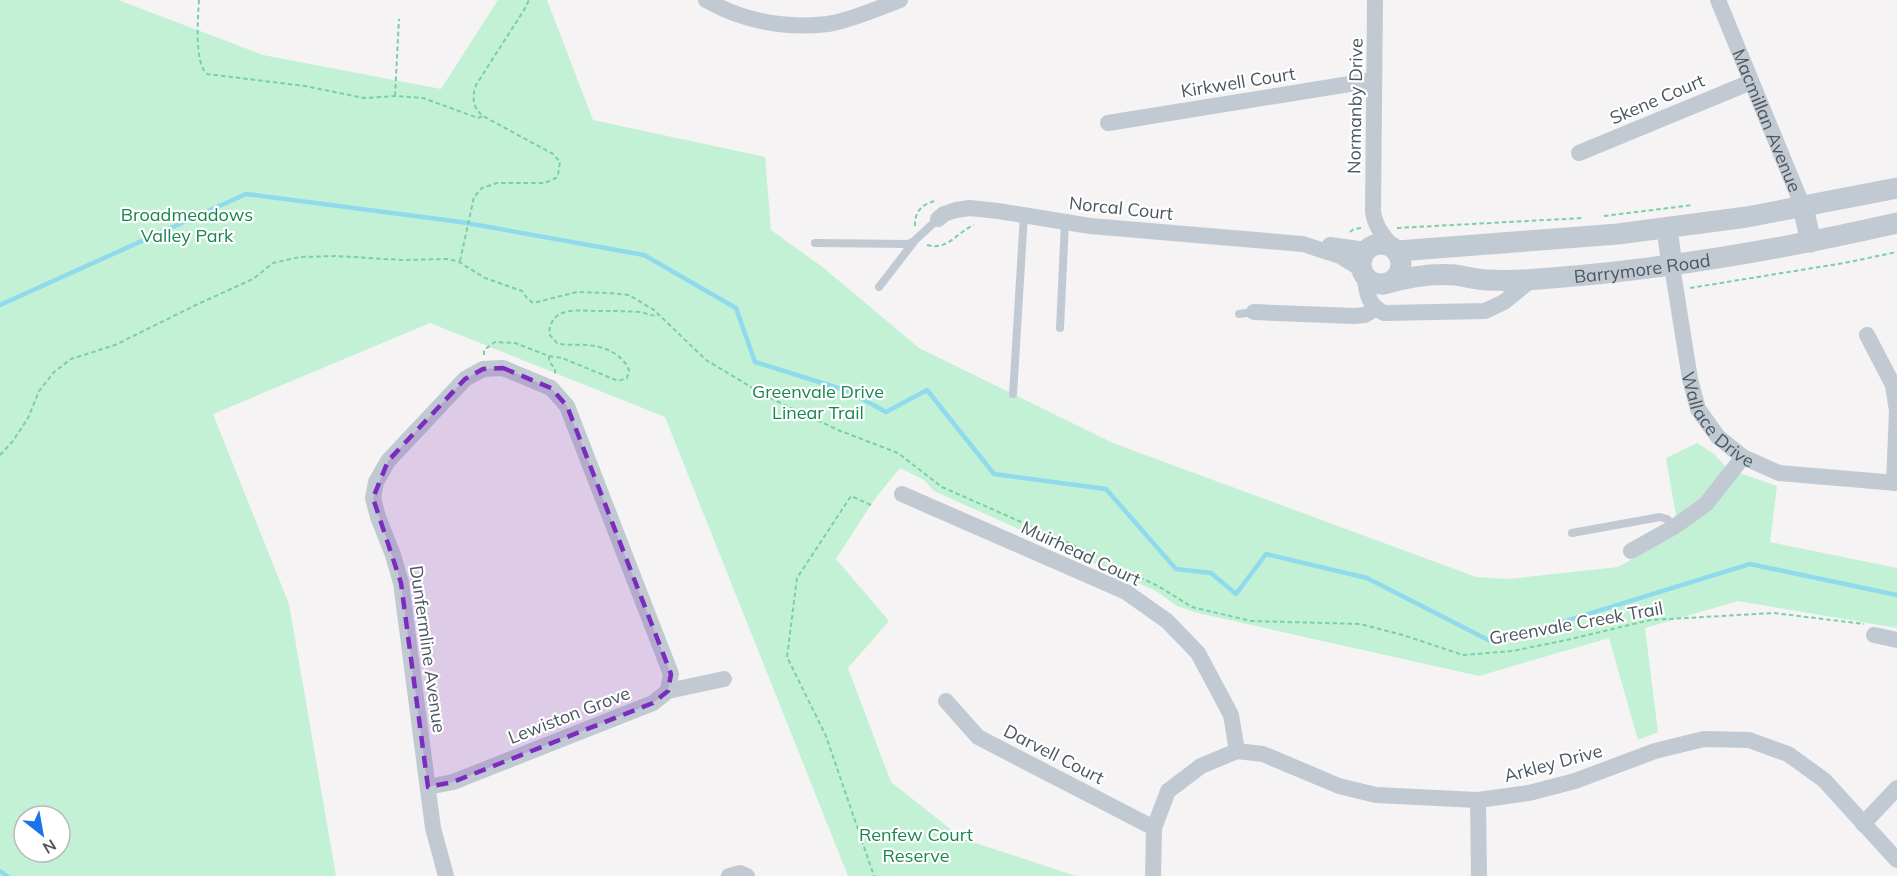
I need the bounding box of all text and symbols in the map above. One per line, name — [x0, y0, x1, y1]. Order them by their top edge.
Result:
street label: Normanby Drive — [1342, 38, 1368, 174]
street label: Macmillan Avenue — [1728, 45, 1807, 195]
street label: Kirkwell Court — [1179, 62, 1297, 102]
street label: Skene Court — [1606, 69, 1708, 129]
street label: Norcal Court — [1068, 191, 1174, 225]
park label: Broadmeadows Valley Park — [121, 203, 253, 247]
street label: Barrymore Road — [1573, 248, 1712, 288]
street label: Wallace Drive — [1677, 369, 1758, 472]
park label: Greenvale Drive Linear Trail — [752, 380, 884, 424]
street label: Muirhead Court — [1018, 515, 1144, 591]
street label: Dunfermline Avenue — [405, 564, 451, 734]
street label: Greenvale Creek Trail — [1487, 596, 1665, 650]
street label: Lewiston Grove — [505, 681, 633, 749]
street label: Darvell Court — [1000, 719, 1108, 789]
street label: Arkley Drive — [1501, 739, 1605, 787]
north arrow — [12, 804, 72, 864]
park label: Renfew Court Reserve — [859, 823, 973, 867]
text: N — [39, 835, 60, 859]

